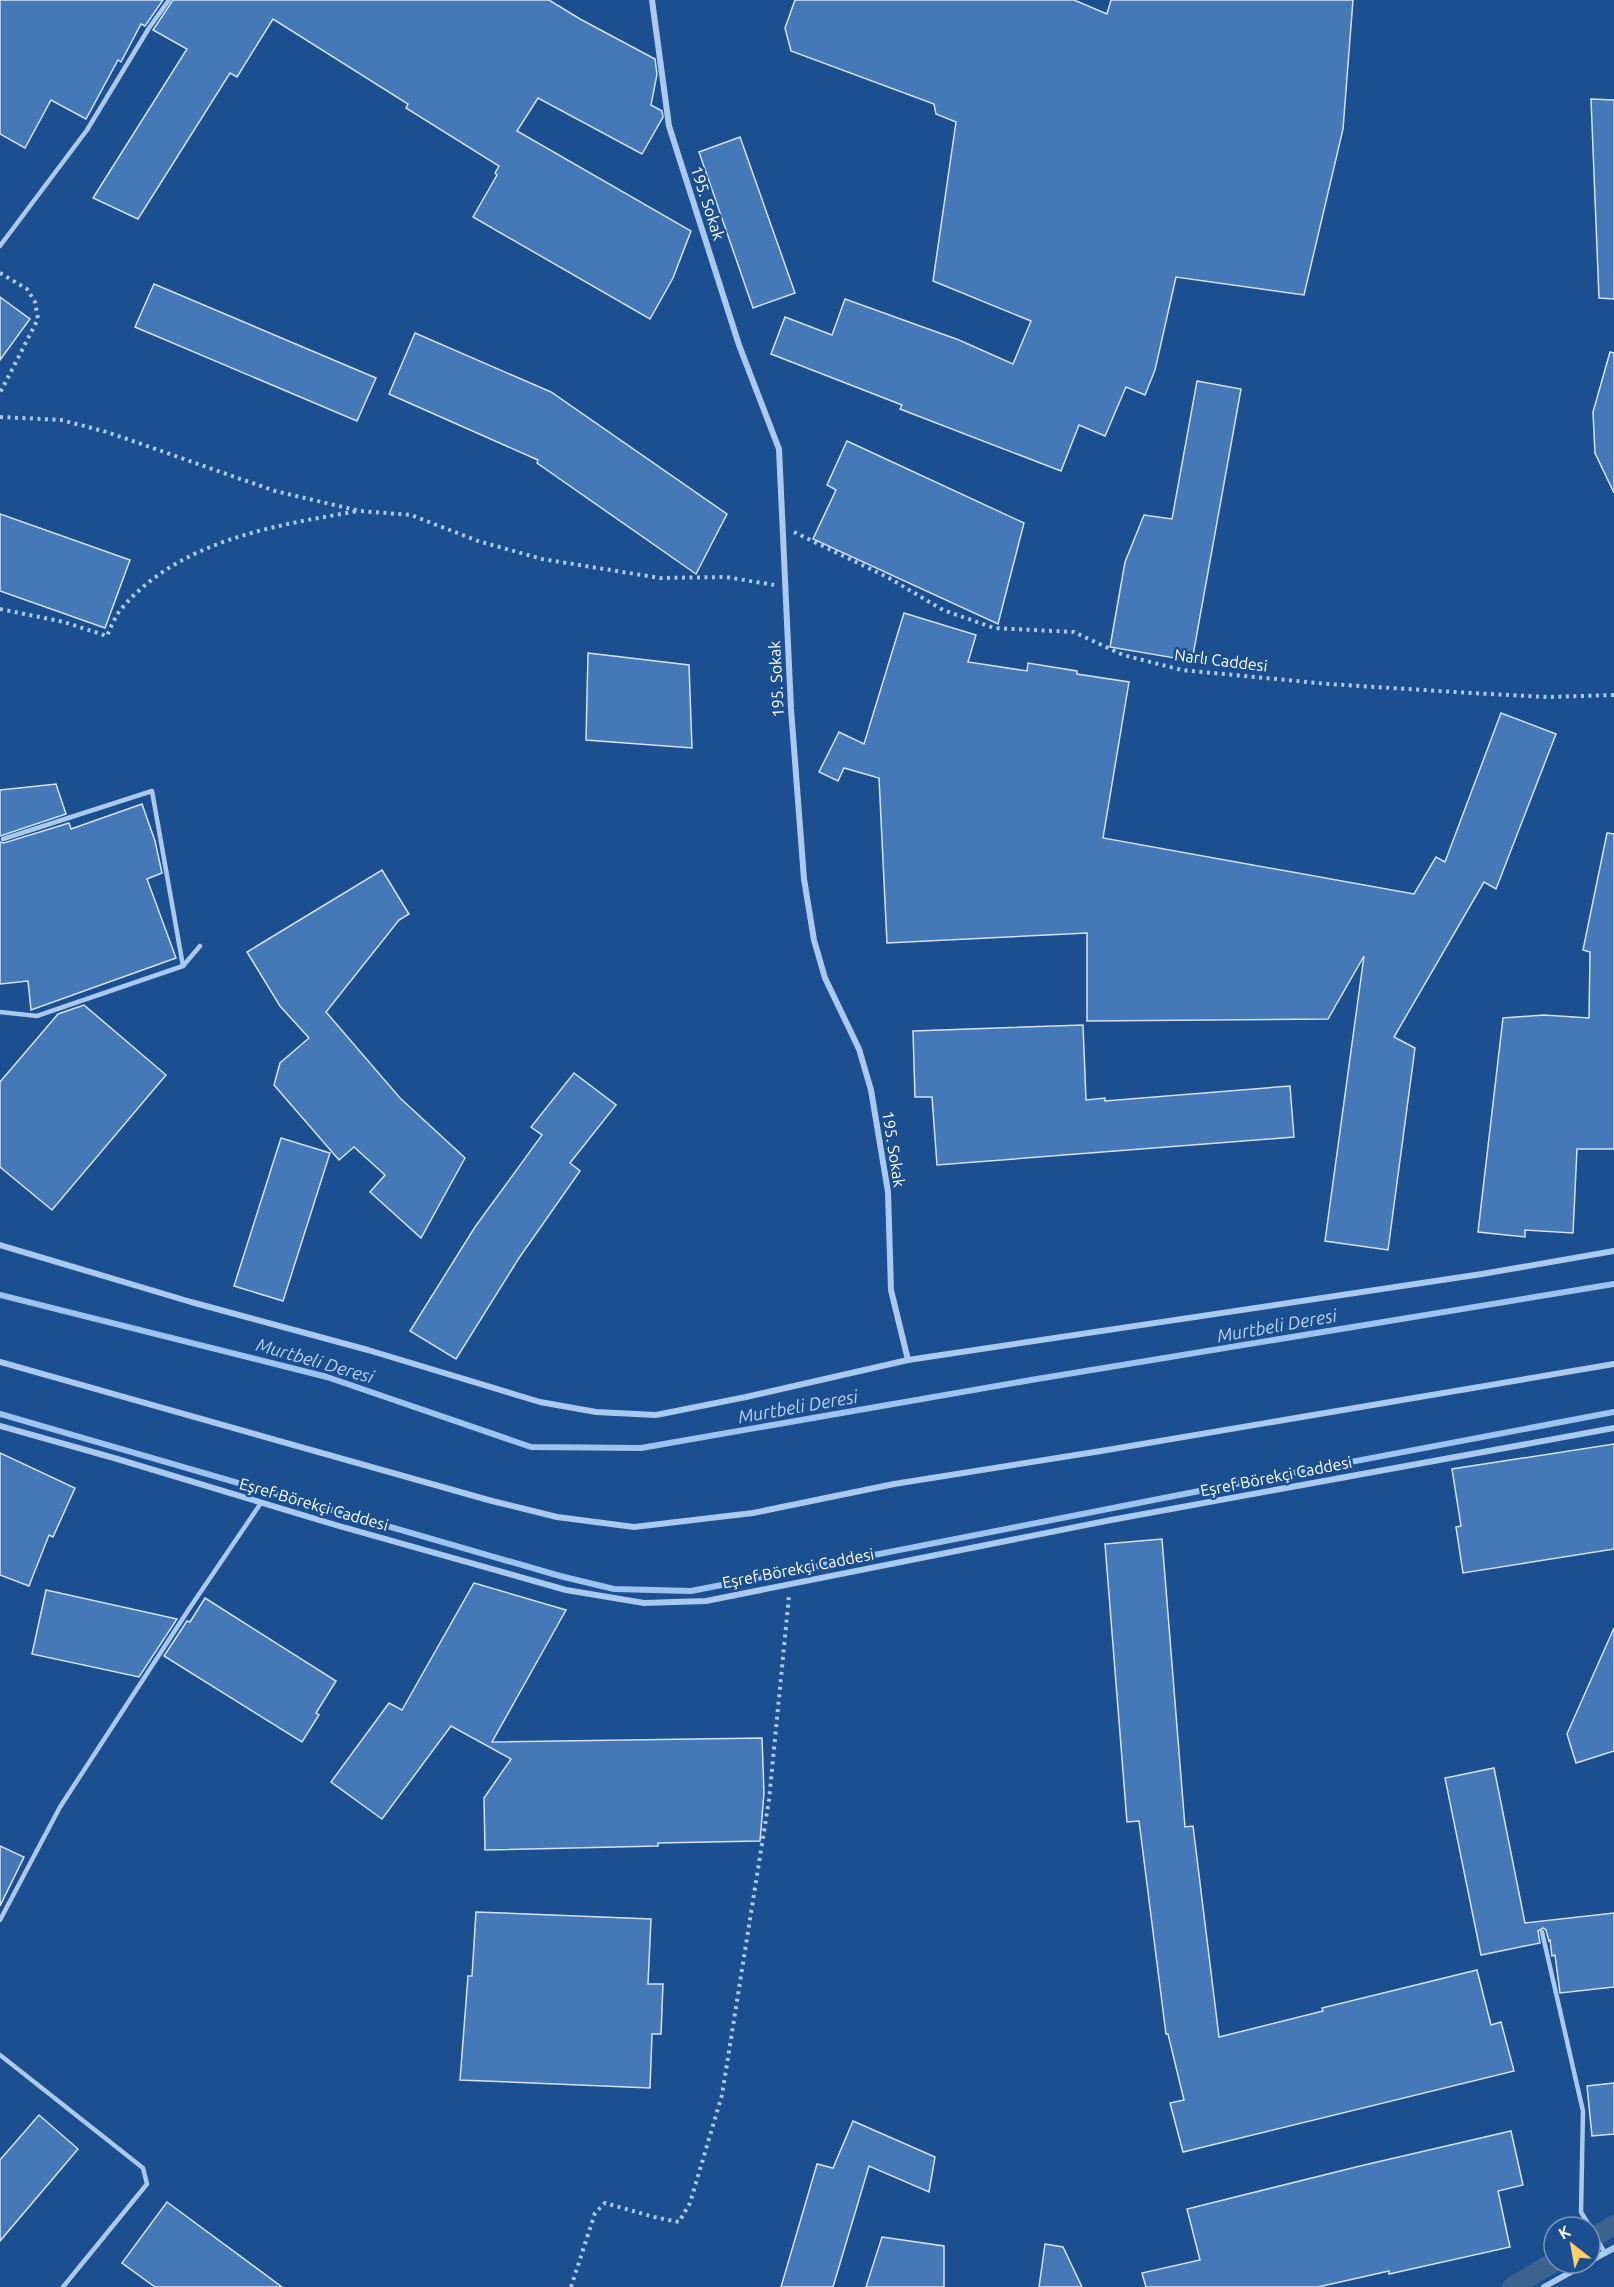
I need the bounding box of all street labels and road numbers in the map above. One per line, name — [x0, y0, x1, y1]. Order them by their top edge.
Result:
street label: 195. Sokak — [688, 164, 728, 242]
street label: 195. Sokak — [765, 640, 787, 718]
street label: Narlı Caddesi — [1173, 645, 1269, 675]
street label: 195. Sokak — [879, 1110, 909, 1188]
street label: Eşref Börekçi Caddesi — [1199, 1452, 1353, 1500]
street label: Eşref Börekçi Caddesi — [237, 1474, 391, 1534]
street label: Eşref Börekçi Caddesi — [721, 1544, 875, 1592]

